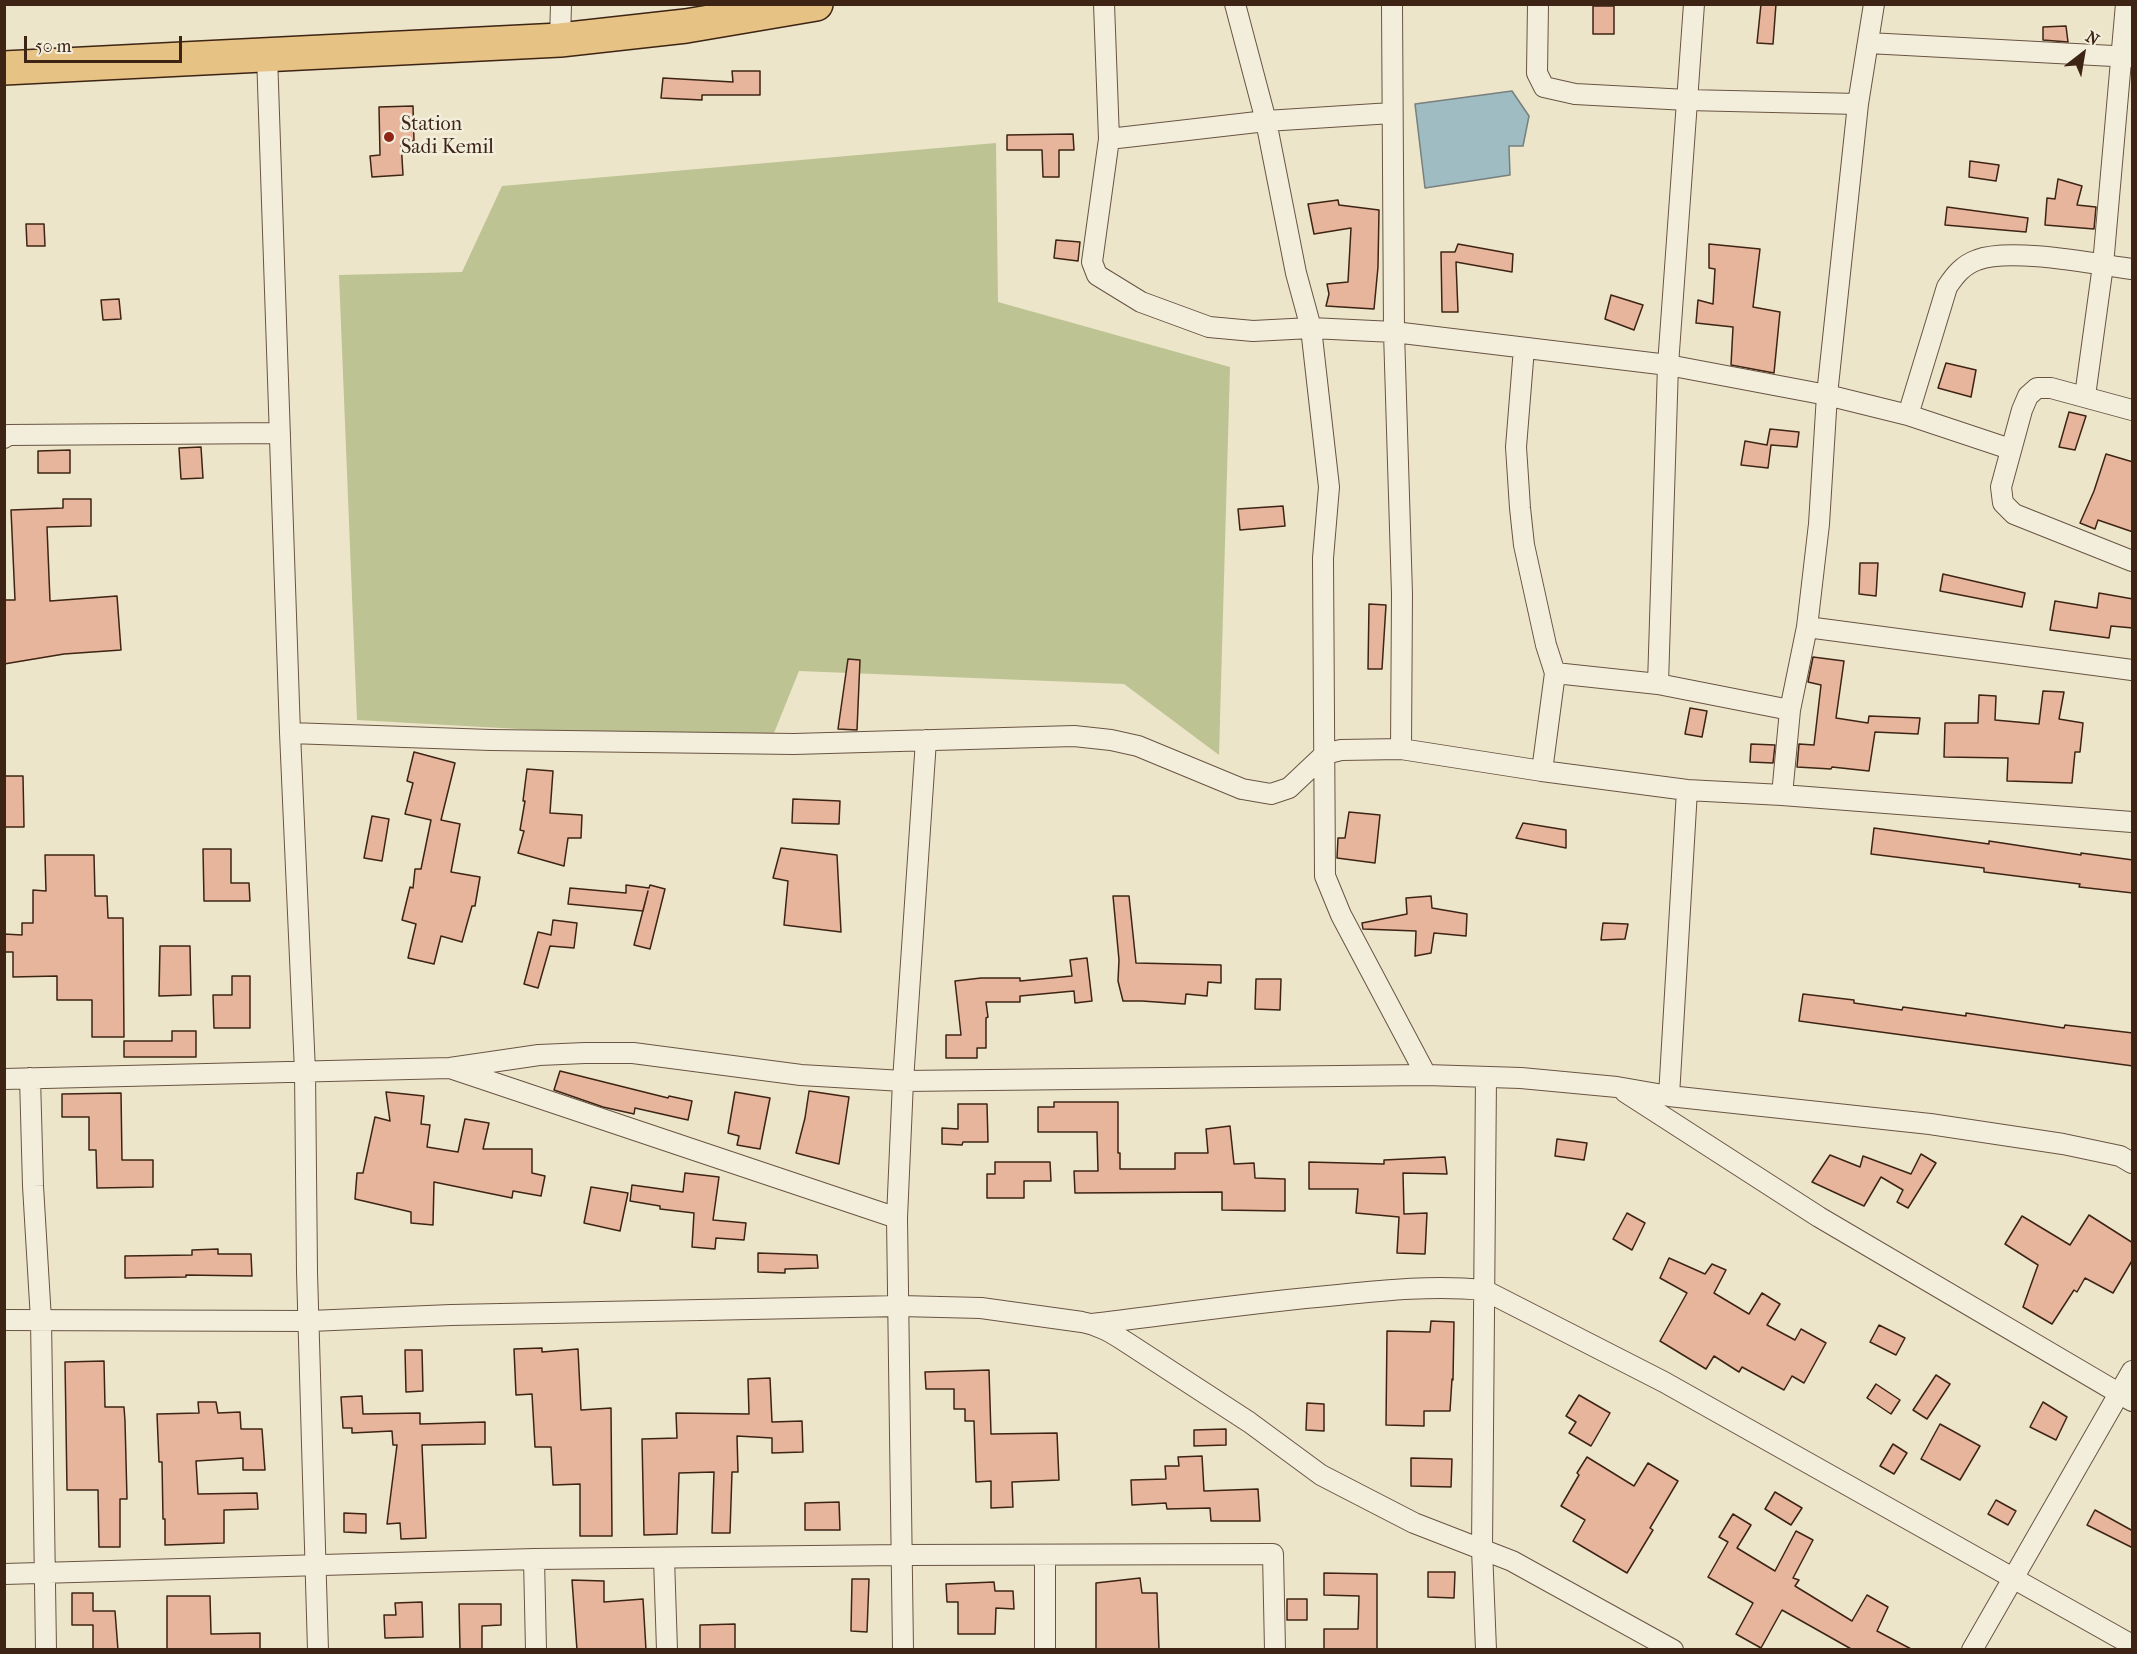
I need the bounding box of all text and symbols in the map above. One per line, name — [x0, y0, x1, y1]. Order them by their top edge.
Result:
scale bar — [27, 24, 184, 62]
north arrow — [2053, 24, 2113, 84]
text: N — [2082, 27, 2103, 49]
text: 50 m — [35, 36, 71, 57]
place label: Station Sadi Kemil — [401, 113, 494, 160]
marker: Station Sadi Kemil — [382, 130, 396, 144]

